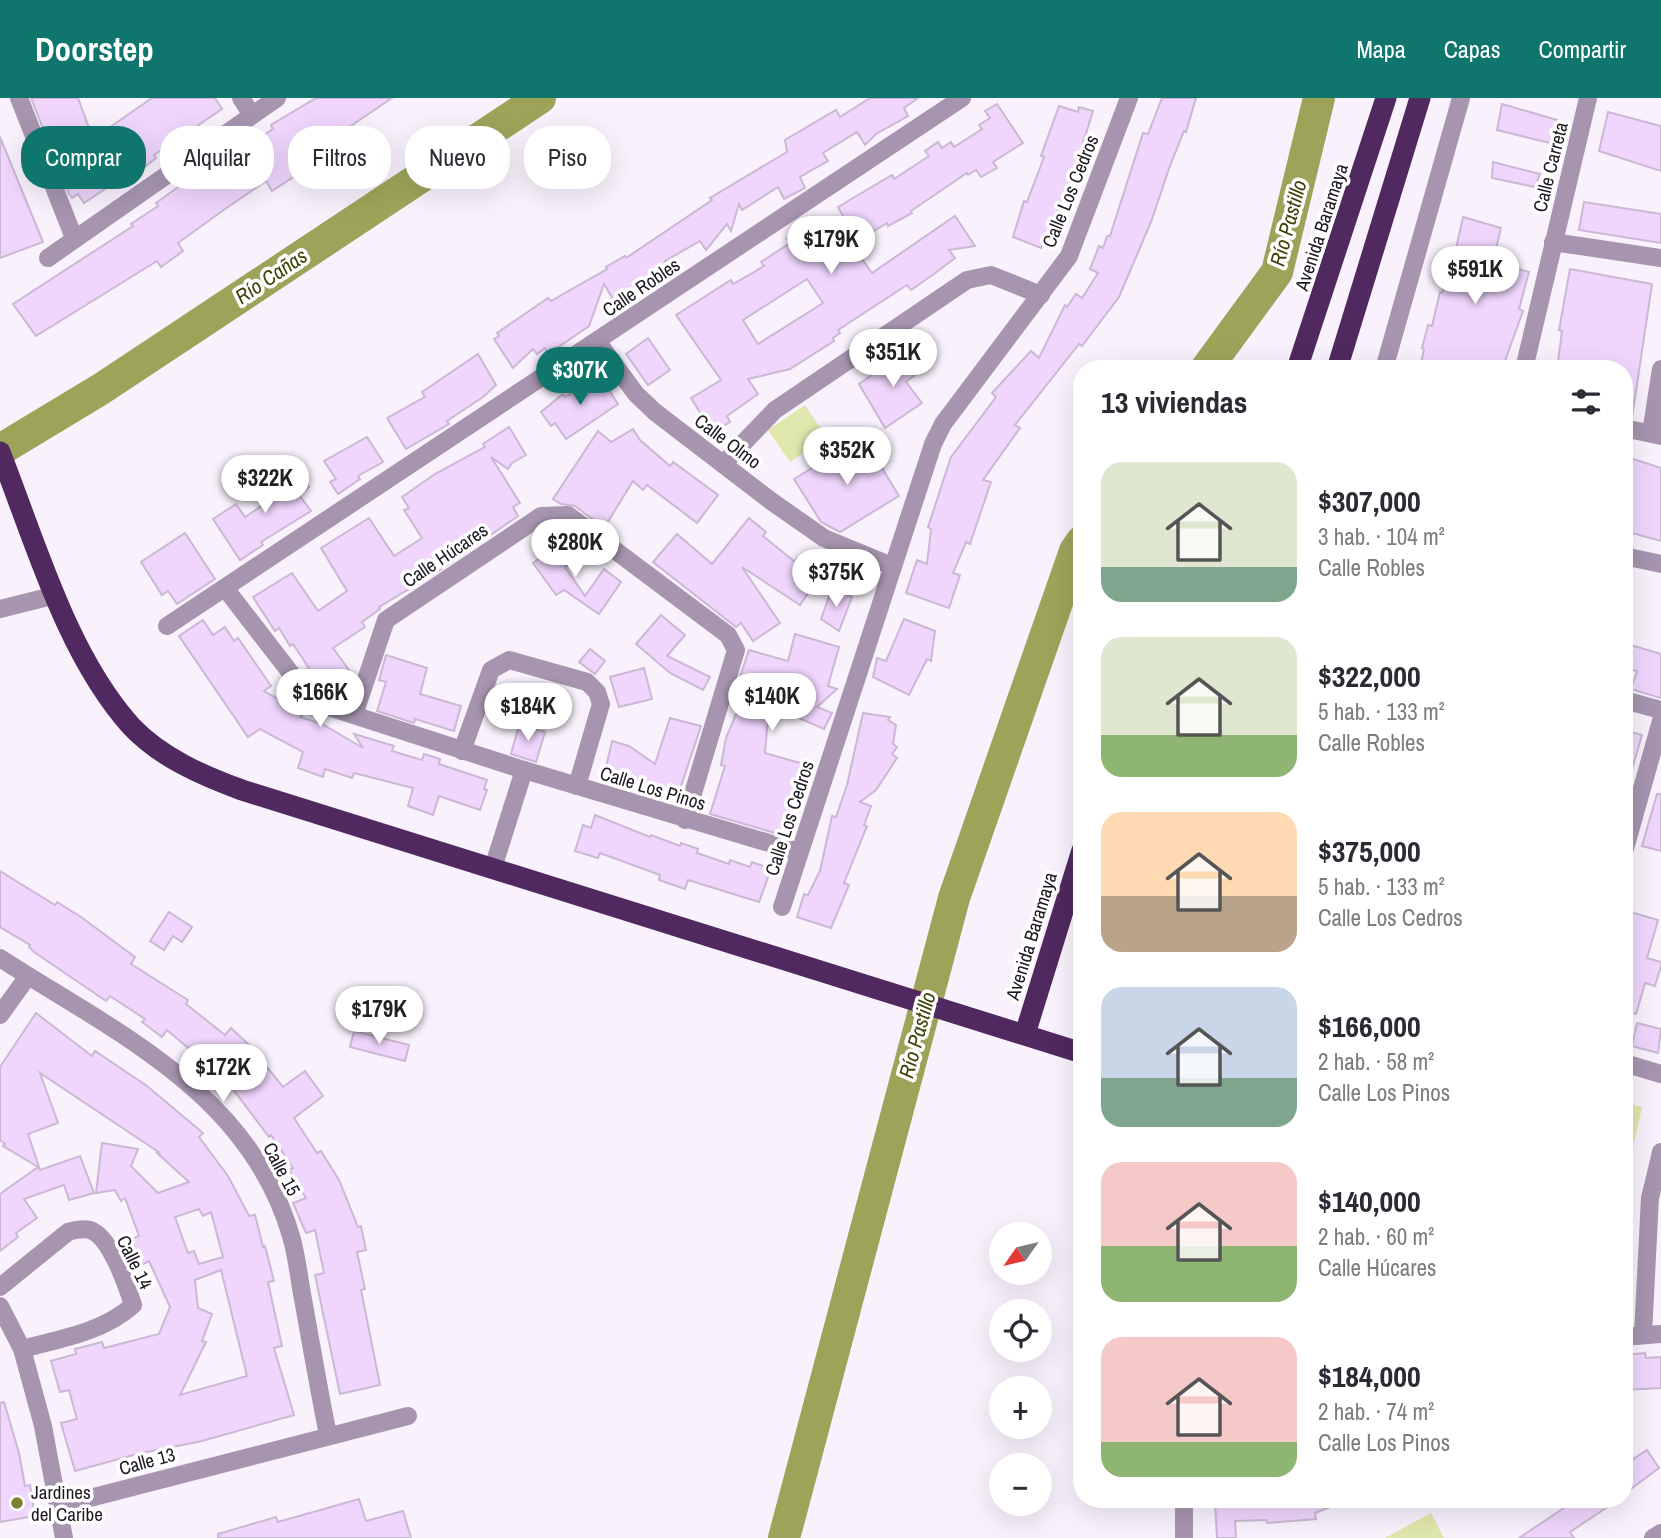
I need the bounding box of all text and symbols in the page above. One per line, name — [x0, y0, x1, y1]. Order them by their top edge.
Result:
text: Doorstep — [35, 27, 154, 71]
text: Mapa — [1356, 33, 1406, 65]
text: Capas — [1444, 33, 1501, 65]
text: Compartir — [1539, 33, 1626, 65]
street label: Calle Carreta — [1526, 119, 1574, 215]
chip: Comprar — [21, 126, 146, 189]
chip: Alquilar — [160, 126, 274, 189]
chip: Filtros — [288, 126, 391, 189]
chip: Nuevo — [405, 126, 510, 189]
chip: Piso — [524, 126, 611, 189]
street label: Calle Los Cedros — [1036, 131, 1105, 251]
street label: Avenida Baramaya — [1288, 160, 1354, 295]
water label: Río Pastillo — [1263, 177, 1313, 269]
pin: $179K — [782, 216, 880, 276]
text: $179K — [803, 223, 859, 254]
water label: Río Cañas — [229, 241, 313, 311]
pin: $591K — [1426, 246, 1524, 306]
street label: Calle Robles — [597, 251, 685, 322]
text: $591K — [1447, 253, 1503, 284]
pin: $351K — [844, 330, 942, 389]
text: $351K — [865, 336, 921, 367]
pin: $307K — [531, 348, 629, 407]
text: $307K — [552, 354, 608, 385]
text: 13 viviendas — [1101, 382, 1247, 422]
icon: filters — [1567, 383, 1605, 421]
street label: Calle Olmo — [689, 407, 767, 475]
pin: $352K — [798, 428, 896, 487]
text: $352K — [819, 434, 875, 465]
pin: $322K — [216, 456, 314, 515]
text: $322K — [237, 462, 293, 493]
text: $307,000 — [1318, 481, 1421, 521]
icon: home — [1157, 490, 1241, 574]
street label: Calle Húcares — [397, 517, 493, 593]
pin: $280K — [526, 519, 624, 579]
text: 3 hab. · 104 m² — [1318, 521, 1445, 552]
text: $280K — [547, 526, 603, 557]
pin: $375K — [787, 550, 885, 609]
text: Calle Robles — [1318, 552, 1425, 583]
text: $375K — [808, 556, 864, 587]
text: $322,000 — [1318, 656, 1421, 696]
icon: home — [1157, 665, 1241, 749]
pin: $166K — [271, 670, 369, 729]
pin: $140K — [723, 674, 821, 733]
text: $166K — [292, 676, 348, 707]
text: $140K — [744, 680, 800, 711]
pin: $184K — [479, 684, 577, 743]
text: $184K — [500, 690, 556, 721]
text: 5 hab. · 133 m² — [1318, 696, 1445, 727]
text: Calle Robles — [1318, 727, 1425, 758]
street label: Calle Los Cedros — [758, 757, 820, 879]
street label: Calle Los Pinos — [597, 760, 709, 816]
text: $375,000 — [1318, 831, 1421, 871]
icon: home — [1157, 840, 1241, 924]
street label: Avenida Baramaya — [999, 869, 1063, 1004]
text: 5 hab. · 133 m² — [1318, 871, 1445, 902]
text: Calle Los Cedros — [1318, 902, 1463, 933]
pin: $179K — [330, 986, 428, 1046]
water label: Río Pastillo — [892, 989, 942, 1081]
text: $179K — [351, 993, 407, 1024]
text: $166,000 — [1318, 1006, 1421, 1046]
icon: home — [1157, 1015, 1241, 1099]
pin: $172K — [174, 1044, 272, 1104]
text: 2 hab. · 58 m² — [1318, 1046, 1434, 1077]
text: $172K — [195, 1051, 251, 1082]
text: Calle Los Pinos — [1318, 1077, 1450, 1108]
street label: Calle 15 — [257, 1138, 307, 1201]
text: $140,000 — [1318, 1181, 1421, 1221]
icon: home — [1157, 1190, 1241, 1274]
text: 2 hab. · 60 m² — [1318, 1221, 1434, 1252]
north arrow — [989, 1222, 1052, 1284]
map controls — [989, 1222, 1052, 1516]
street label: Calle 14 — [111, 1231, 159, 1294]
text: Calle Húcares — [1318, 1252, 1436, 1283]
button: locate — [989, 1299, 1052, 1362]
text: $184,000 — [1318, 1356, 1421, 1396]
icon: home — [1157, 1365, 1241, 1449]
button: + — [989, 1376, 1052, 1439]
text: 2 hab. · 74 m² — [1318, 1396, 1434, 1427]
text: Calle Los Pinos — [1318, 1427, 1450, 1458]
street label: Calle 13 — [116, 1441, 178, 1481]
button: − — [989, 1453, 1052, 1516]
place label: Jardines del Caribe — [31, 1479, 103, 1527]
marker: Jardines del Caribe — [9, 1495, 25, 1511]

